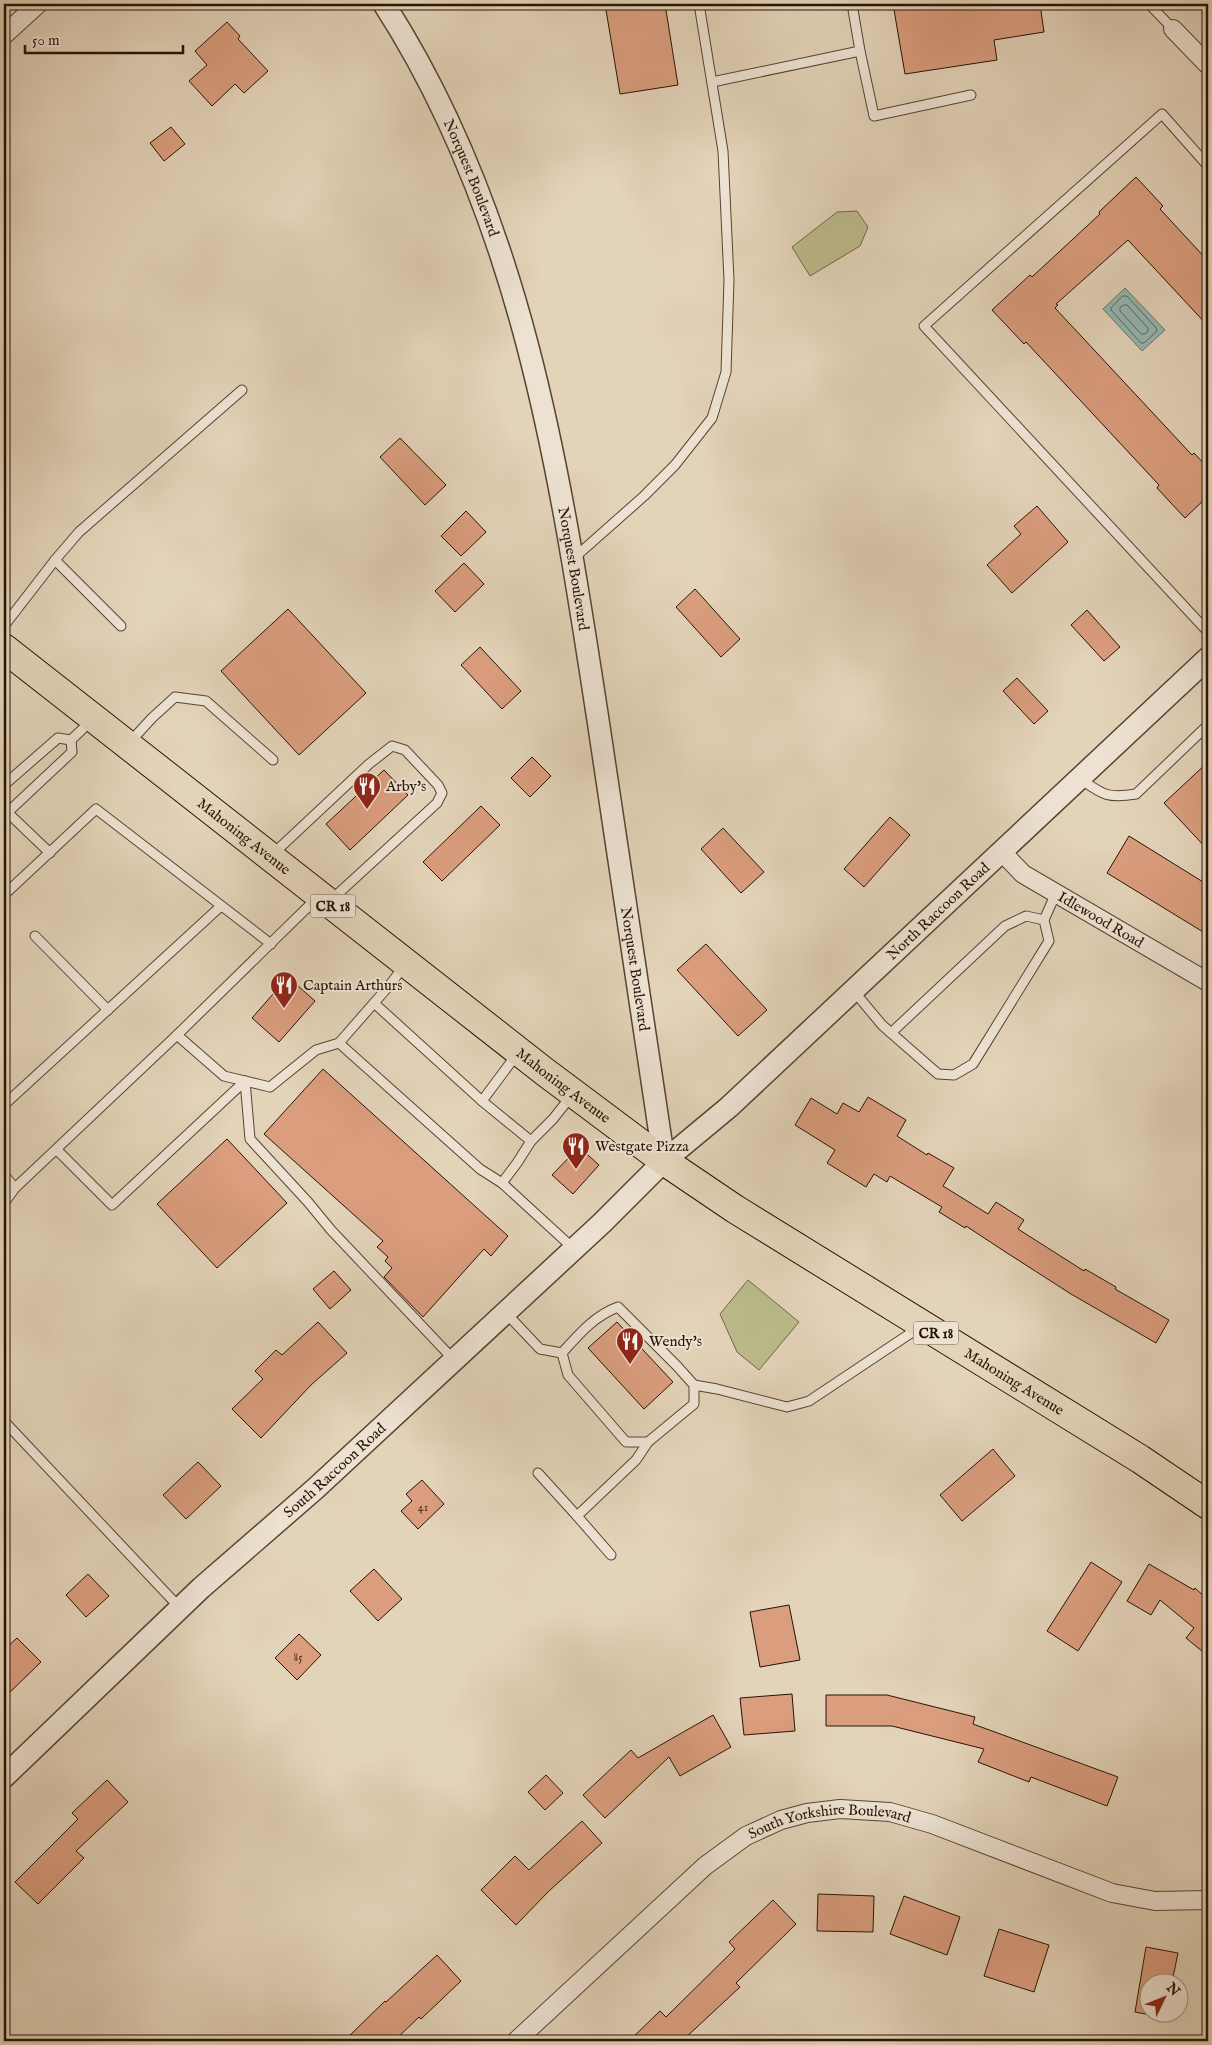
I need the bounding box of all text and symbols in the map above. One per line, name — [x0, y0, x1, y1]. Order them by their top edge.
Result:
scale bar — [25, 22, 182, 54]
text: 50 m — [32, 31, 60, 50]
street label: Norquest Boulevard — [439, 116, 503, 240]
street label: Norquest Boulevard — [553, 505, 593, 633]
restaurant icon: Arby's — [352, 771, 382, 810]
place label: Arby's — [385, 777, 426, 796]
street label: Mahoning Avenue — [193, 794, 295, 879]
street label: North Raccoon Road — [883, 858, 995, 964]
street label: Idlewood Road — [1054, 887, 1148, 953]
road number: CR 18 — [310, 894, 356, 918]
street label: Norquest Boulevard — [616, 906, 654, 1033]
restaurant icon: Captain Arthurs — [269, 970, 299, 1009]
place label: Captain Arthurs — [303, 976, 403, 995]
street label: Mahoning Avenue — [512, 1044, 614, 1128]
restaurant icon: Westgate Pizza — [561, 1131, 591, 1170]
place label: Westgate Pizza — [595, 1137, 689, 1156]
road number: CR 18 — [914, 1322, 958, 1345]
restaurant icon: Wendy's — [615, 1326, 645, 1365]
place label: Wendy's — [649, 1332, 702, 1351]
street label: Mahoning Avenue — [961, 1344, 1068, 1420]
street label: South Raccoon Road — [280, 1418, 391, 1522]
house number: 41 — [418, 1500, 428, 1515]
house number: 85 — [293, 1650, 303, 1665]
street label: South Yorkshire Boulevard — [745, 1800, 914, 1844]
north arrow — [1140, 1972, 1190, 2022]
text: N — [1161, 1979, 1183, 2000]

